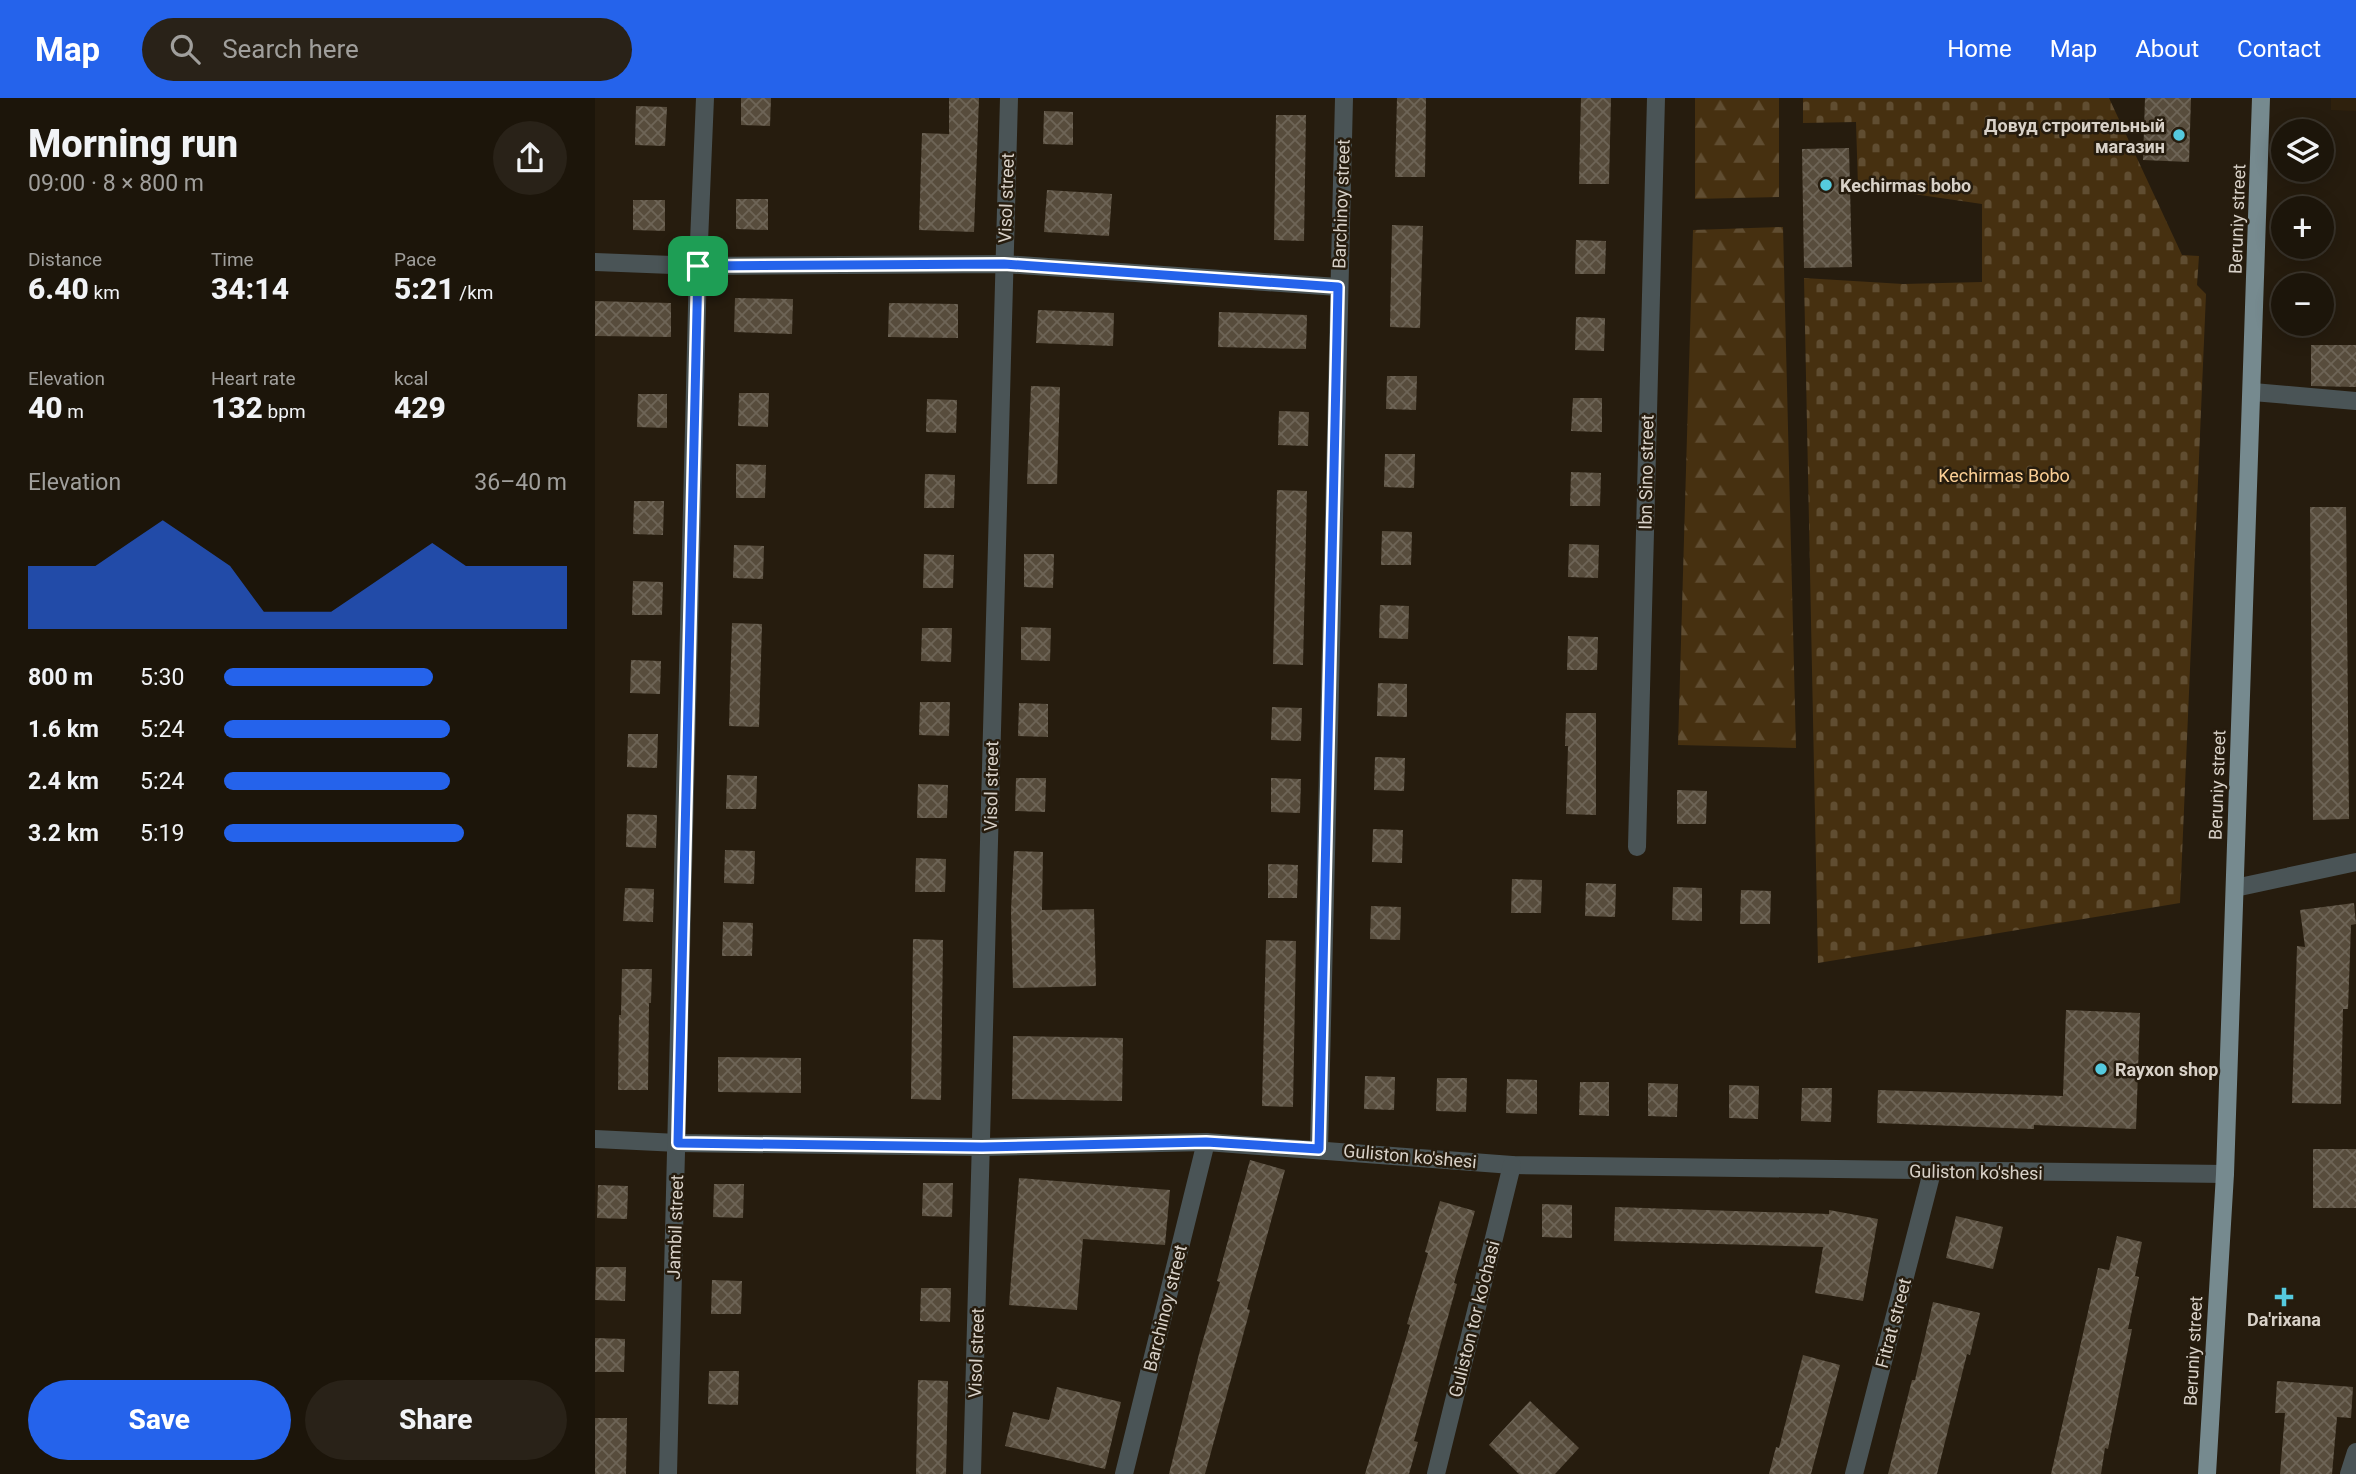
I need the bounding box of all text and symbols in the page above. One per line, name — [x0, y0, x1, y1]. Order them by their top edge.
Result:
search box — [142, 18, 632, 81]
text: Map — [35, 30, 100, 69]
icon: search — [166, 30, 204, 68]
text: Search here — [222, 34, 359, 64]
text: Home — [1947, 35, 2012, 63]
text: Map — [2050, 35, 2097, 63]
text: About — [2135, 35, 2199, 63]
text: Contact — [2237, 35, 2321, 63]
place label: Довуд строительный магазин — [1984, 115, 2165, 157]
map controls — [2271, 119, 2334, 336]
button: layers — [2271, 119, 2334, 182]
button: share — [493, 121, 567, 195]
text: Morning run — [28, 122, 238, 166]
marker: Довуд строительный магазин — [2171, 127, 2187, 143]
street label: Barchinoy street — [1328, 139, 1354, 269]
street label: Visol street — [994, 152, 1018, 244]
street label: Beruniy street — [2225, 163, 2249, 274]
text: 09:00 · 8 × 800 m — [28, 170, 204, 197]
place label: Kechirmas bobo — [1840, 175, 1971, 196]
marker: Kechirmas bobo — [1818, 177, 1834, 193]
button: + — [2271, 196, 2334, 259]
pin — [668, 236, 728, 296]
icon: arrive — [679, 247, 717, 285]
text: Distance — [28, 248, 102, 271]
text: Time — [211, 248, 254, 271]
text: Pace — [394, 248, 436, 271]
text: 6.40 — [28, 271, 89, 306]
text: 34:14 — [211, 271, 289, 306]
text: 5:21 — [394, 271, 455, 306]
button: − — [2271, 273, 2334, 336]
text: km — [89, 281, 120, 304]
text: /km — [455, 281, 494, 304]
text: Elevation — [28, 367, 105, 390]
text: Heart rate — [211, 367, 296, 390]
text: kcal — [394, 367, 428, 390]
text: 40 — [28, 390, 63, 425]
text: 132 — [211, 390, 263, 425]
text: 429 — [394, 390, 446, 425]
text: m — [63, 400, 84, 423]
text: bpm — [263, 400, 306, 423]
street label: Ibn Sino street — [1634, 414, 1658, 530]
park label: Kechirmas Bobo — [1938, 465, 2070, 486]
text: Elevation — [28, 469, 121, 496]
text: 36–40 m — [474, 469, 567, 496]
text: 800 m — [28, 664, 93, 691]
text: 5:30 — [140, 664, 184, 691]
text: 1.6 km — [28, 716, 99, 743]
text: 5:24 — [140, 716, 184, 743]
street label: Beruniy street — [2205, 729, 2229, 840]
street label: Visol street — [980, 741, 1002, 831]
text: 2.4 km — [28, 768, 99, 795]
text: 5:24 — [140, 768, 184, 795]
text: 3.2 km — [28, 820, 99, 847]
text: 5:19 — [140, 820, 184, 847]
place label: Rayxon shop — [2115, 1059, 2218, 1080]
marker: Rayxon shop — [2093, 1061, 2109, 1077]
street label: Guliston ko'shesi — [1343, 1140, 1477, 1172]
street label: Guliston ko'shesi — [1909, 1160, 2043, 1184]
street label: Jambil street — [663, 1174, 687, 1280]
street label: Guliston tor ko'chasi — [1444, 1238, 1504, 1400]
street label: Barchinoy street — [1139, 1242, 1191, 1374]
street label: Fitrat street — [1871, 1276, 1915, 1370]
marker: Da'rixana — [2276, 1289, 2292, 1305]
street label: Beruniy street — [2180, 1295, 2206, 1407]
street label: Visol street — [964, 1307, 988, 1399]
place label: Da'rixana — [2247, 1309, 2321, 1330]
button: Save — [28, 1380, 291, 1460]
button: Share — [305, 1380, 567, 1460]

